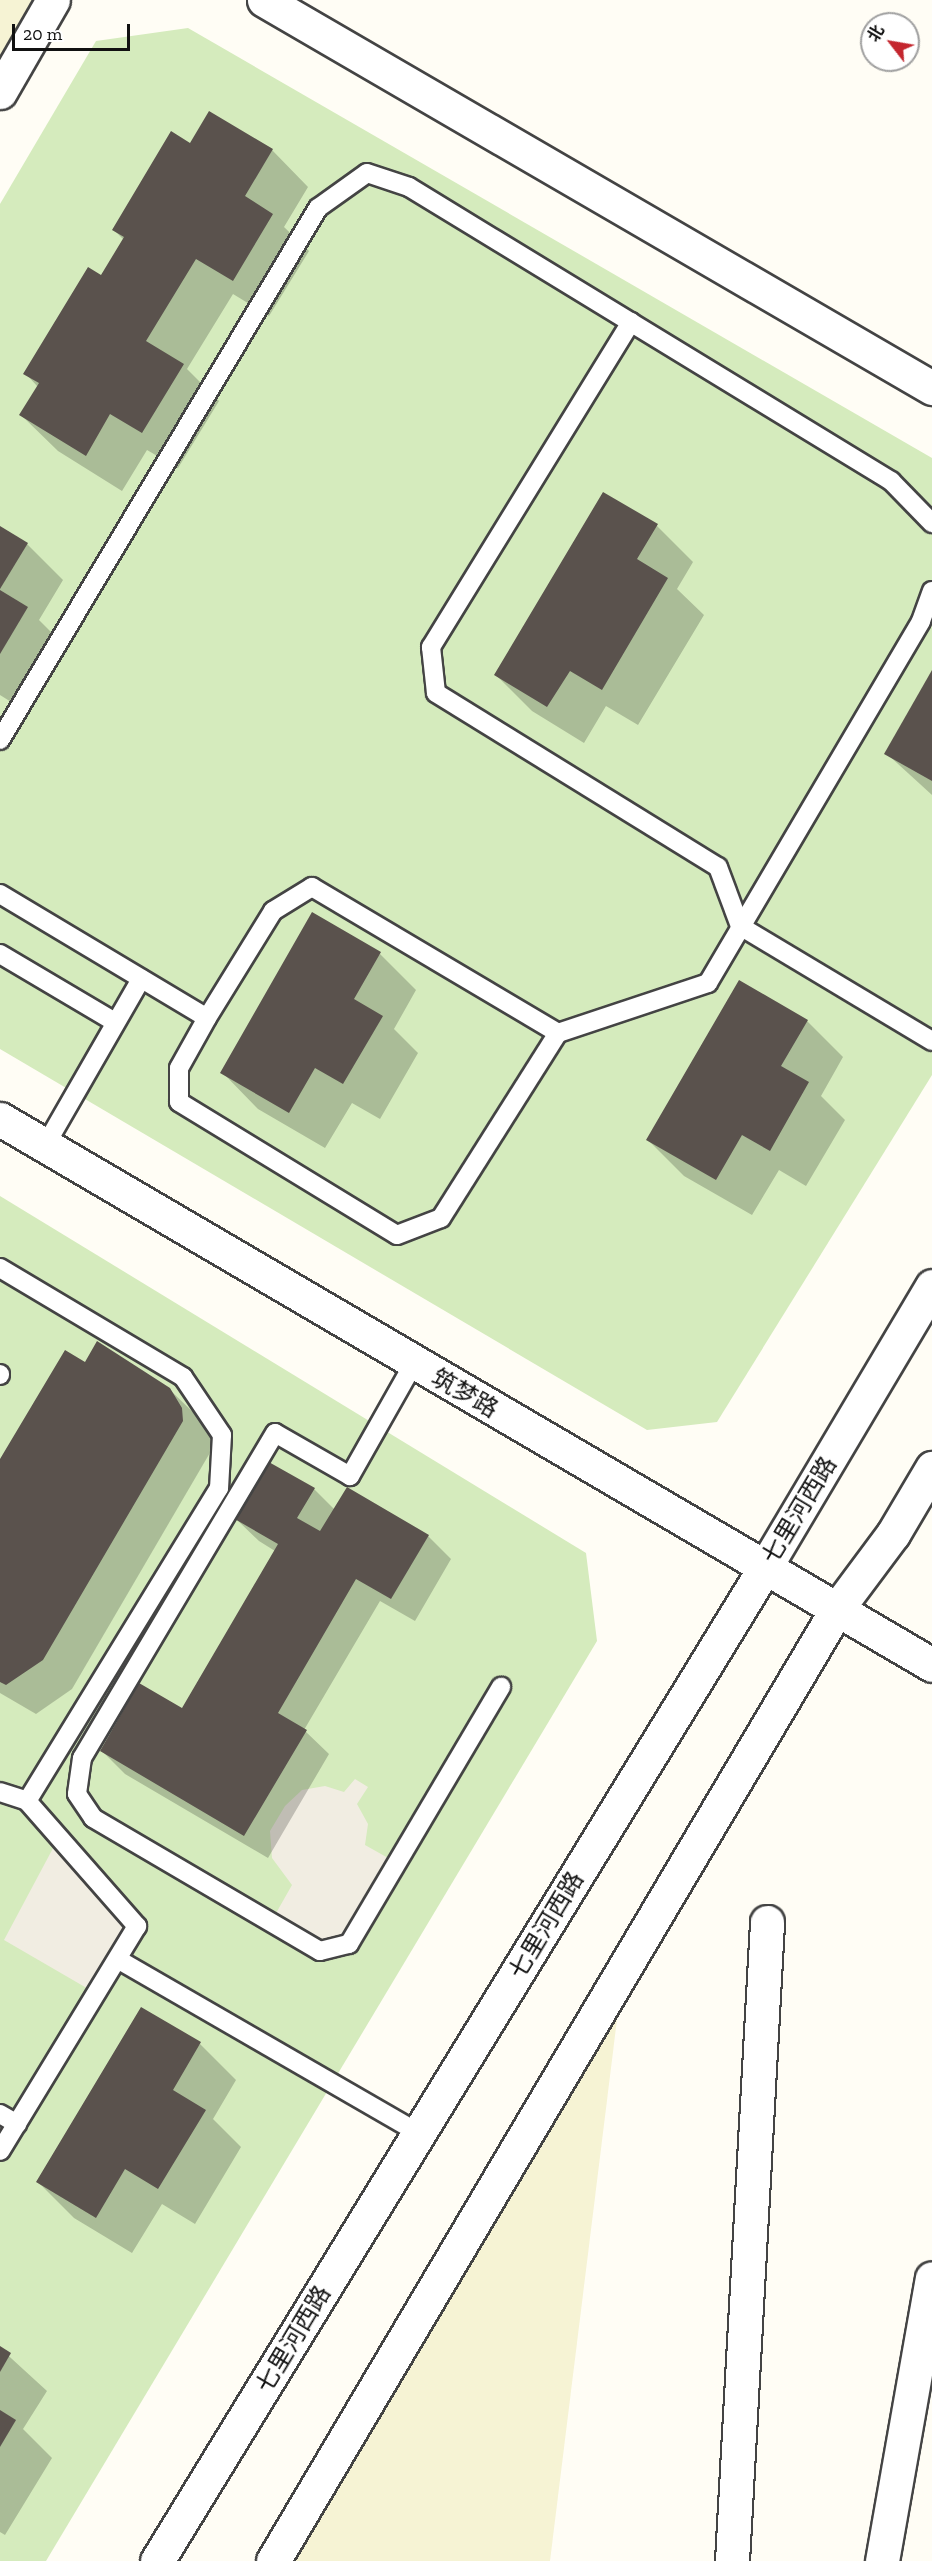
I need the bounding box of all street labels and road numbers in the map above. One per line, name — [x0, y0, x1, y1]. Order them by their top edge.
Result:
street label: 筑梦路 — [427, 1363, 503, 1423]
street label: 七里河西路 — [756, 1451, 842, 1569]
street label: 七里河西路 — [503, 1866, 589, 1984]
street label: 七里河西路 — [250, 2280, 336, 2398]

